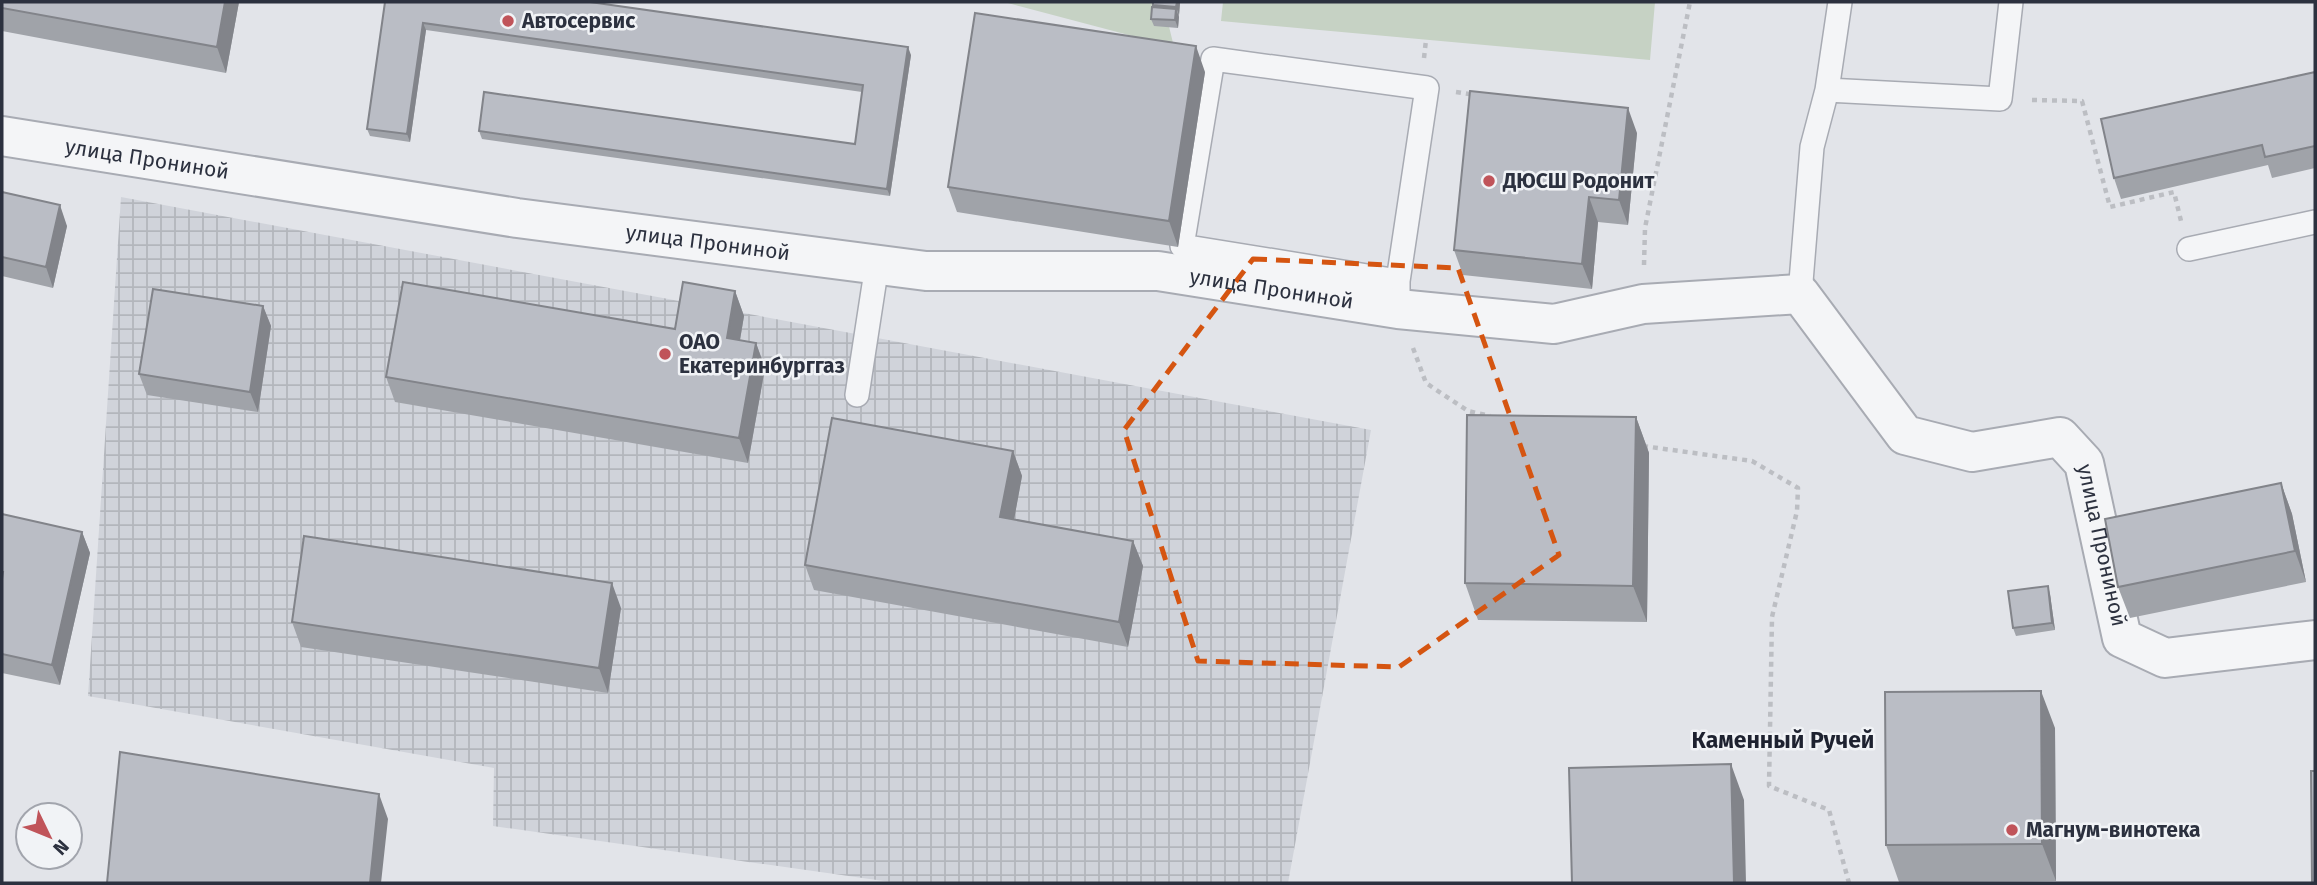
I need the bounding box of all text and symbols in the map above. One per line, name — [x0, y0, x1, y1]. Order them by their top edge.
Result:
place label: Автосервис — [521, 8, 635, 34]
marker: Автосервис — [500, 13, 516, 29]
street label: улица Прониной — [63, 133, 231, 185]
place label: ДЮСШ Родонит — [1502, 168, 1655, 194]
marker: ДЮСШ Родонит — [1481, 173, 1497, 189]
street label: улица Прониной — [624, 219, 792, 266]
street label: улица Прониной — [1188, 263, 1355, 315]
place label: ОАО Екатеринбурггаз — [679, 329, 845, 379]
marker: ОАО Екатеринбурггаз — [657, 346, 673, 362]
street label: улица Прониной — [2072, 462, 2132, 629]
district label: Каменный Ручей — [1692, 726, 1874, 754]
north arrow — [14, 801, 84, 871]
place label: Магнум-винотека — [2026, 817, 2201, 843]
marker: Магнум-винотека — [2004, 822, 2020, 838]
text: N — [48, 835, 74, 860]

